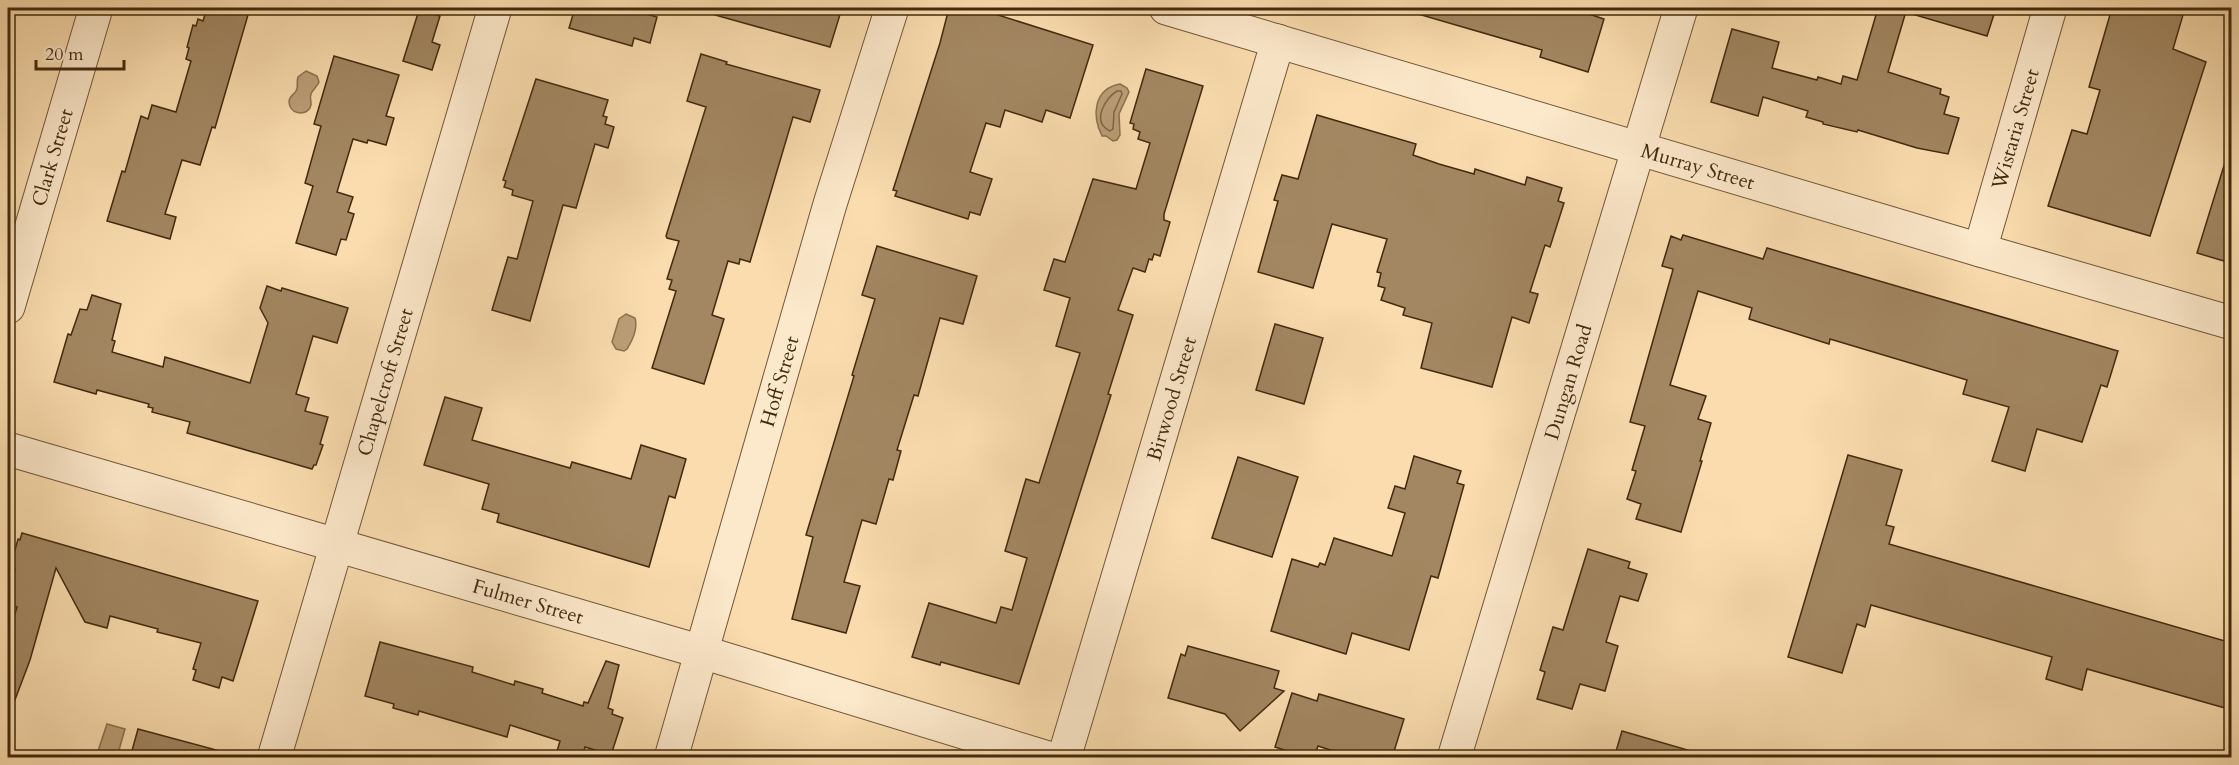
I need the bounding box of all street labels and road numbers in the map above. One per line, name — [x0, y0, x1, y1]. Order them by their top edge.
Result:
street label: Wistaria Street — [1984, 65, 2045, 193]
street label: Clark Street — [25, 105, 79, 209]
street label: Murray Street — [1638, 137, 1759, 196]
street label: Chapelcroft Street — [350, 304, 420, 459]
street label: Dungan Road — [1538, 321, 1598, 443]
street label: Hoff Street — [753, 332, 805, 430]
street label: Birwood Street — [1140, 333, 1203, 464]
street label: Fulmer Street — [470, 572, 588, 630]

